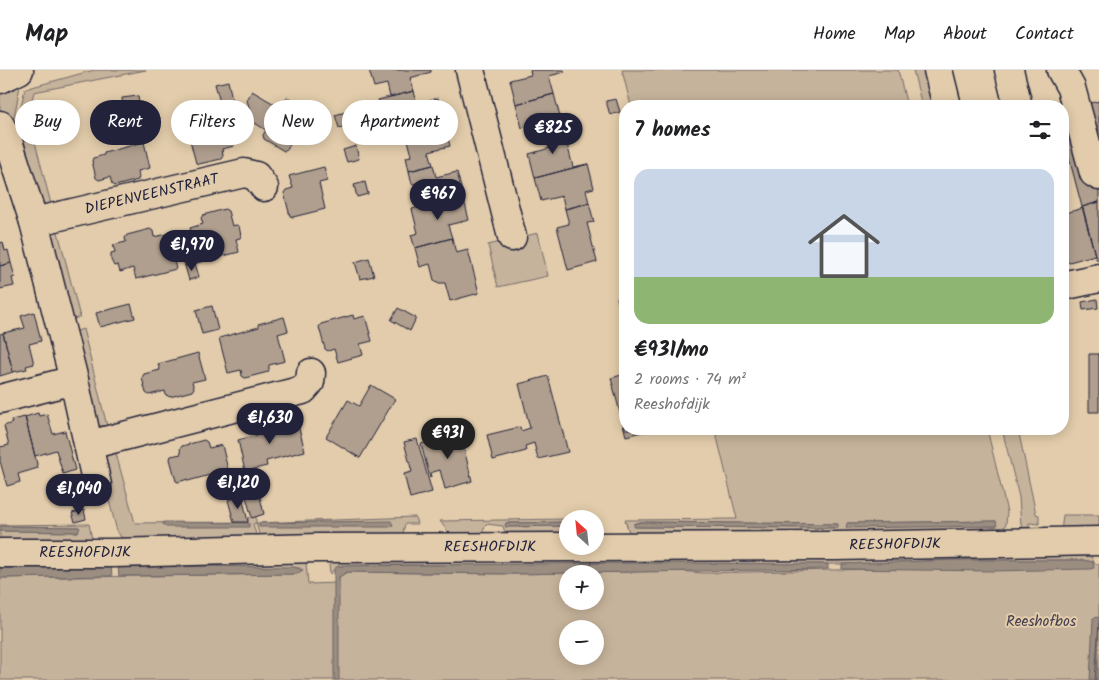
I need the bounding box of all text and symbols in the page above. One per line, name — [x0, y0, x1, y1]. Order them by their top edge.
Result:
text: Map — [25, 15, 68, 54]
text: Home — [813, 20, 856, 49]
text: Map — [884, 20, 915, 49]
text: About — [943, 20, 987, 49]
text: Contact — [1015, 20, 1074, 49]
chip: Buy — [15, 100, 80, 145]
chip: Rent — [90, 100, 161, 145]
chip: Filters — [171, 100, 254, 145]
chip: New — [264, 100, 332, 145]
chip: Apartment — [342, 100, 458, 145]
pin: €825 — [523, 112, 583, 155]
text: 7 homes — [634, 114, 711, 147]
text: €825 — [534, 116, 572, 141]
icon: filters — [1026, 116, 1054, 144]
street label: DIEPENVEENSTRAAT — [82, 167, 223, 222]
pin: €967 — [408, 178, 468, 221]
text: €967 — [421, 182, 455, 207]
icon: home — [799, 201, 889, 291]
pin: €1,970 — [151, 230, 233, 272]
text: €1,970 — [170, 233, 214, 258]
text: €931/mo — [634, 334, 708, 367]
text: 2 rooms · 74 m² — [634, 367, 746, 392]
text: Reeshofdijk — [634, 392, 710, 417]
pin: €1,630 — [229, 402, 311, 445]
text: €1,630 — [248, 406, 292, 431]
pin: €931 — [418, 418, 478, 460]
text: €931 — [432, 421, 464, 446]
pin: €1,120 — [197, 468, 279, 510]
text: €1,120 — [217, 471, 259, 496]
pin: €1,040 — [38, 474, 120, 516]
text: €1,040 — [57, 477, 101, 502]
north arrow — [559, 510, 604, 555]
map controls — [559, 510, 604, 665]
street label: REESHOFDIJK — [849, 532, 941, 558]
street label: REESHOFDIJK — [444, 535, 536, 560]
street label: REESHOFDIJK — [39, 541, 131, 565]
button: + — [559, 565, 604, 610]
park label: Reeshofbos — [1006, 610, 1077, 634]
button: − — [559, 620, 604, 665]

